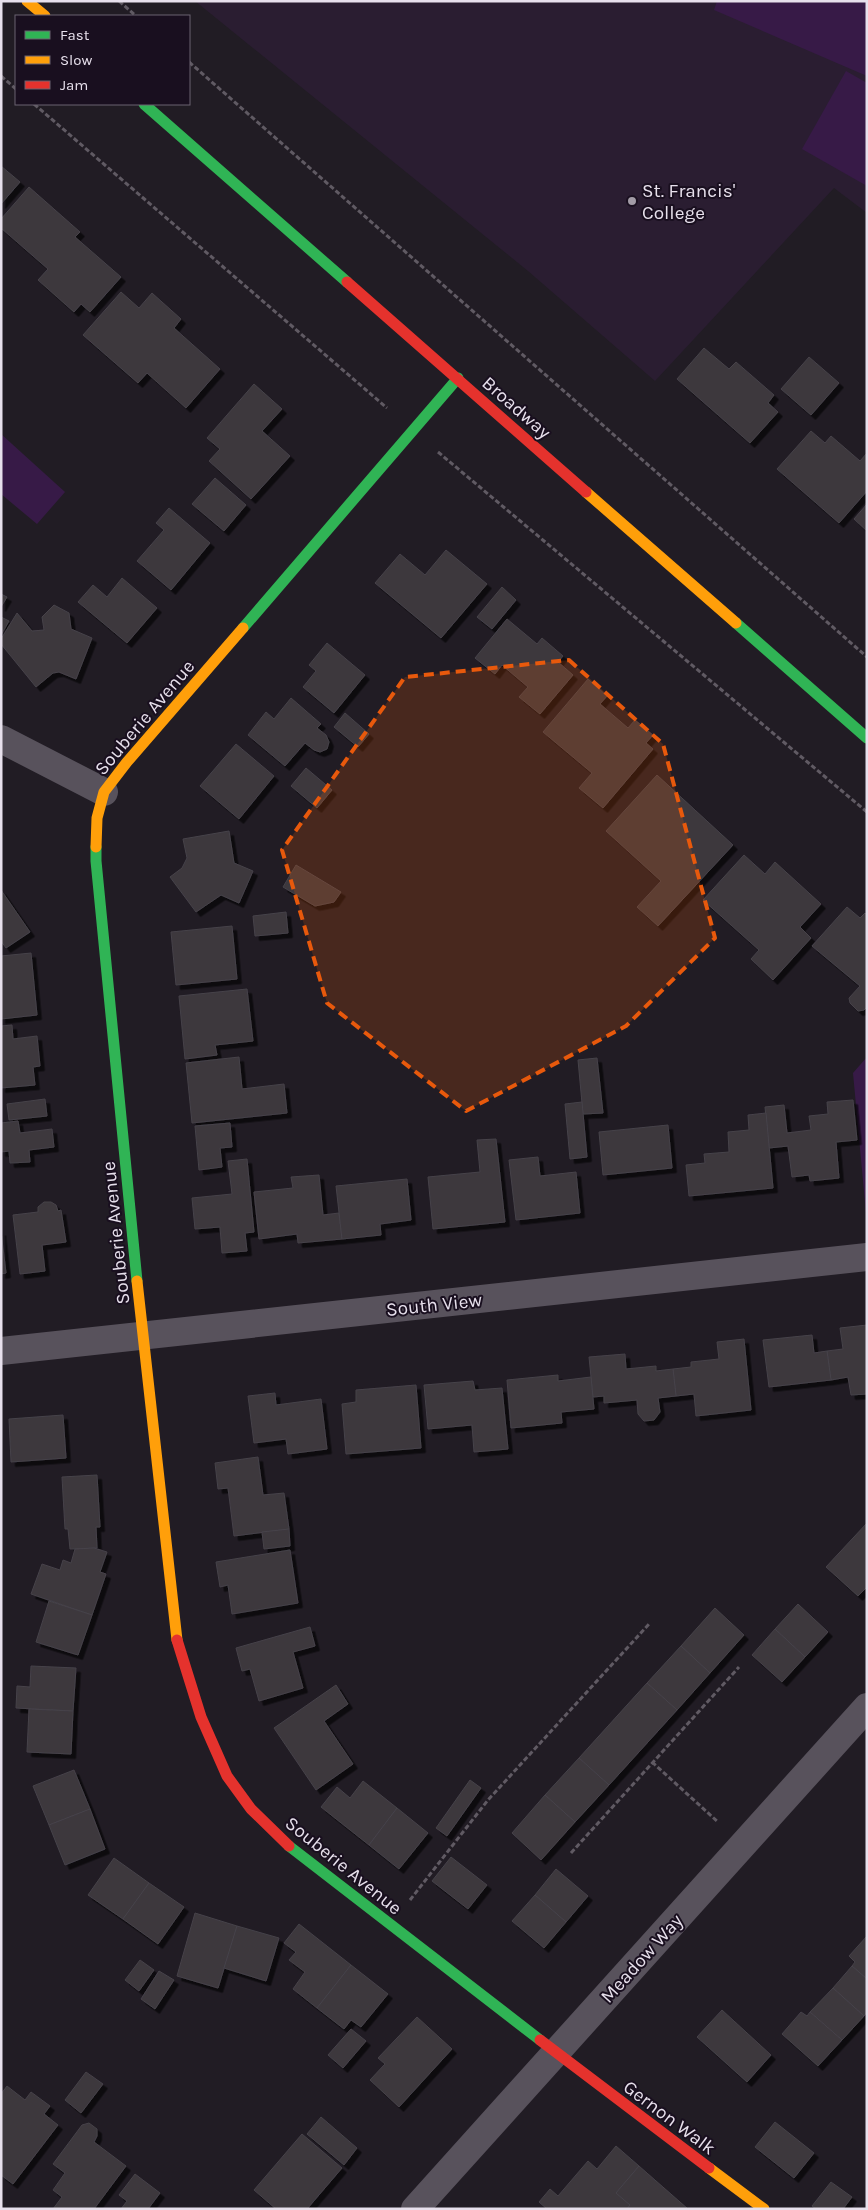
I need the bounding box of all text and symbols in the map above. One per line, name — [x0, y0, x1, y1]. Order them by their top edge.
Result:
legend — [15, 15, 190, 105]
text: Fast — [60, 26, 90, 44]
text: Slow — [60, 51, 92, 69]
text: Jam — [60, 76, 88, 94]
place label: St. Francis' College — [642, 180, 736, 224]
marker: St. Francis' College — [626, 195, 638, 207]
street label: Broadway — [477, 372, 555, 444]
street label: Souberie Avenue — [90, 656, 199, 780]
street label: Souberie Avenue — [98, 1160, 134, 1306]
street label: South View — [385, 1289, 483, 1321]
street label: Souberie Avenue — [281, 1812, 406, 1920]
street label: Meadow Way — [596, 1910, 687, 2008]
street label: Gernon Walk — [619, 2076, 720, 2160]

